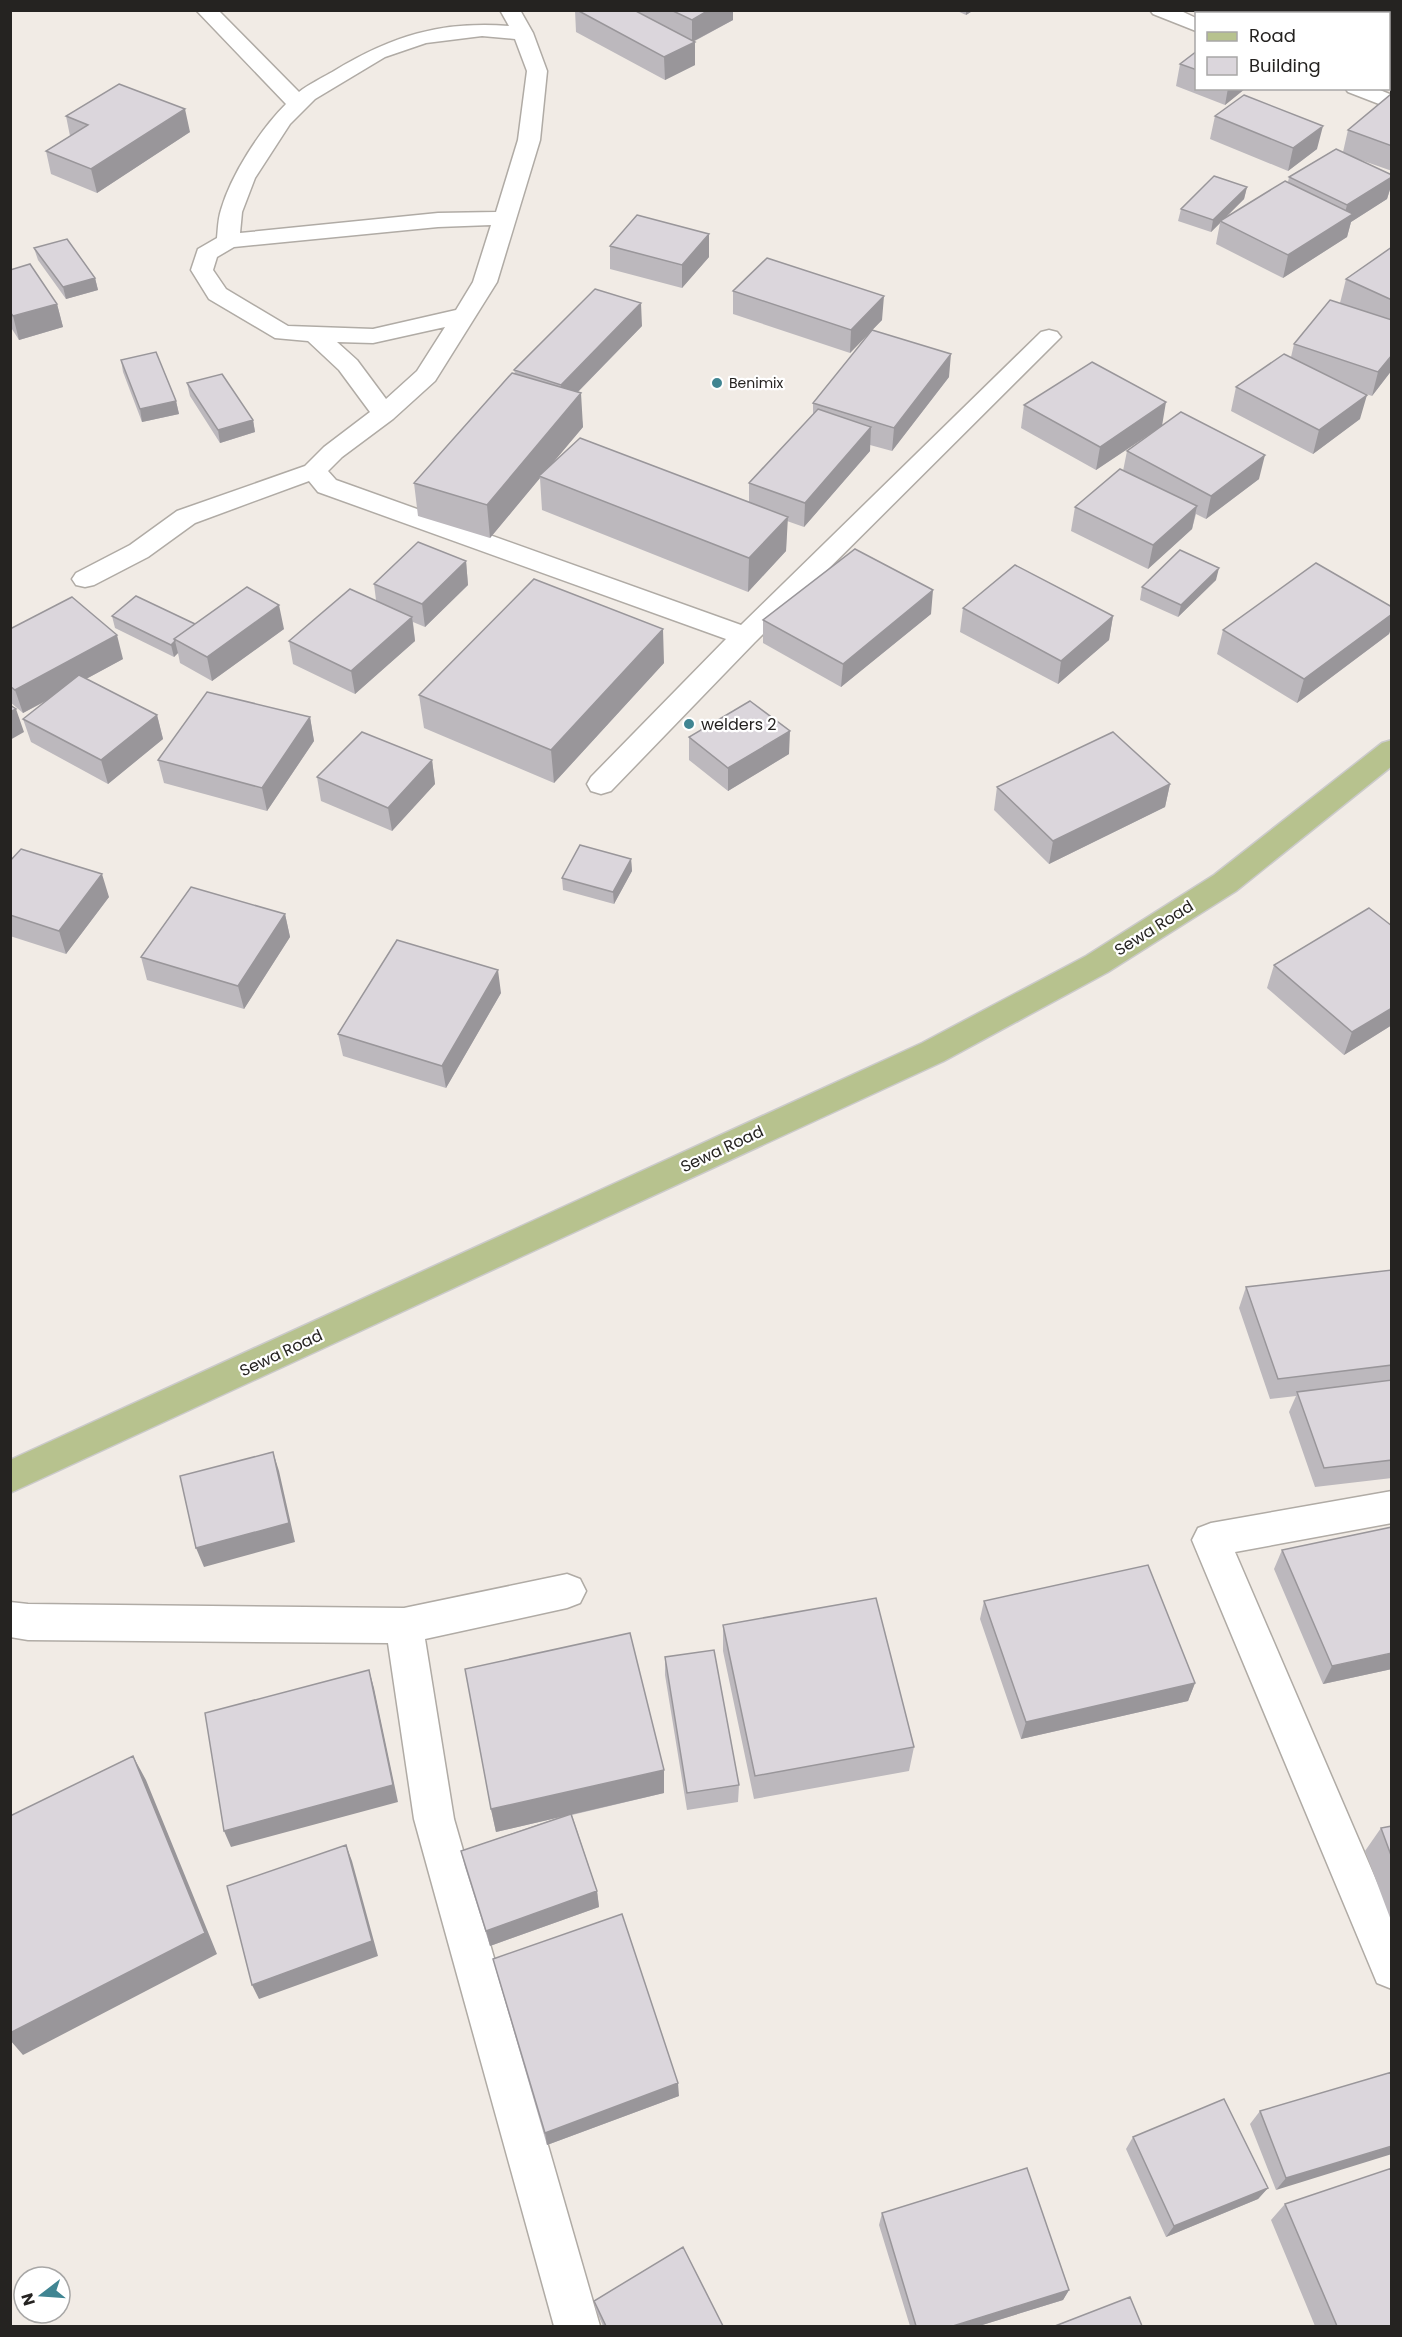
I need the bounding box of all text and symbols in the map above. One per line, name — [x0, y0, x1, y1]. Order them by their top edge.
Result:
legend — [1195, 12, 1390, 90]
text: Road — [1249, 23, 1296, 48]
text: Building — [1249, 53, 1321, 78]
place label: Benimix — [729, 373, 784, 393]
marker: Benimix — [710, 376, 724, 390]
place label: welders 2 — [701, 713, 777, 736]
marker: welders 2 — [682, 717, 696, 731]
street label: Sewa Road — [1110, 895, 1198, 961]
street label: Sewa Road — [677, 1120, 767, 1178]
street label: Sewa Road — [236, 1324, 326, 1382]
north arrow — [12, 2265, 72, 2325]
text: N — [15, 2290, 41, 2308]

